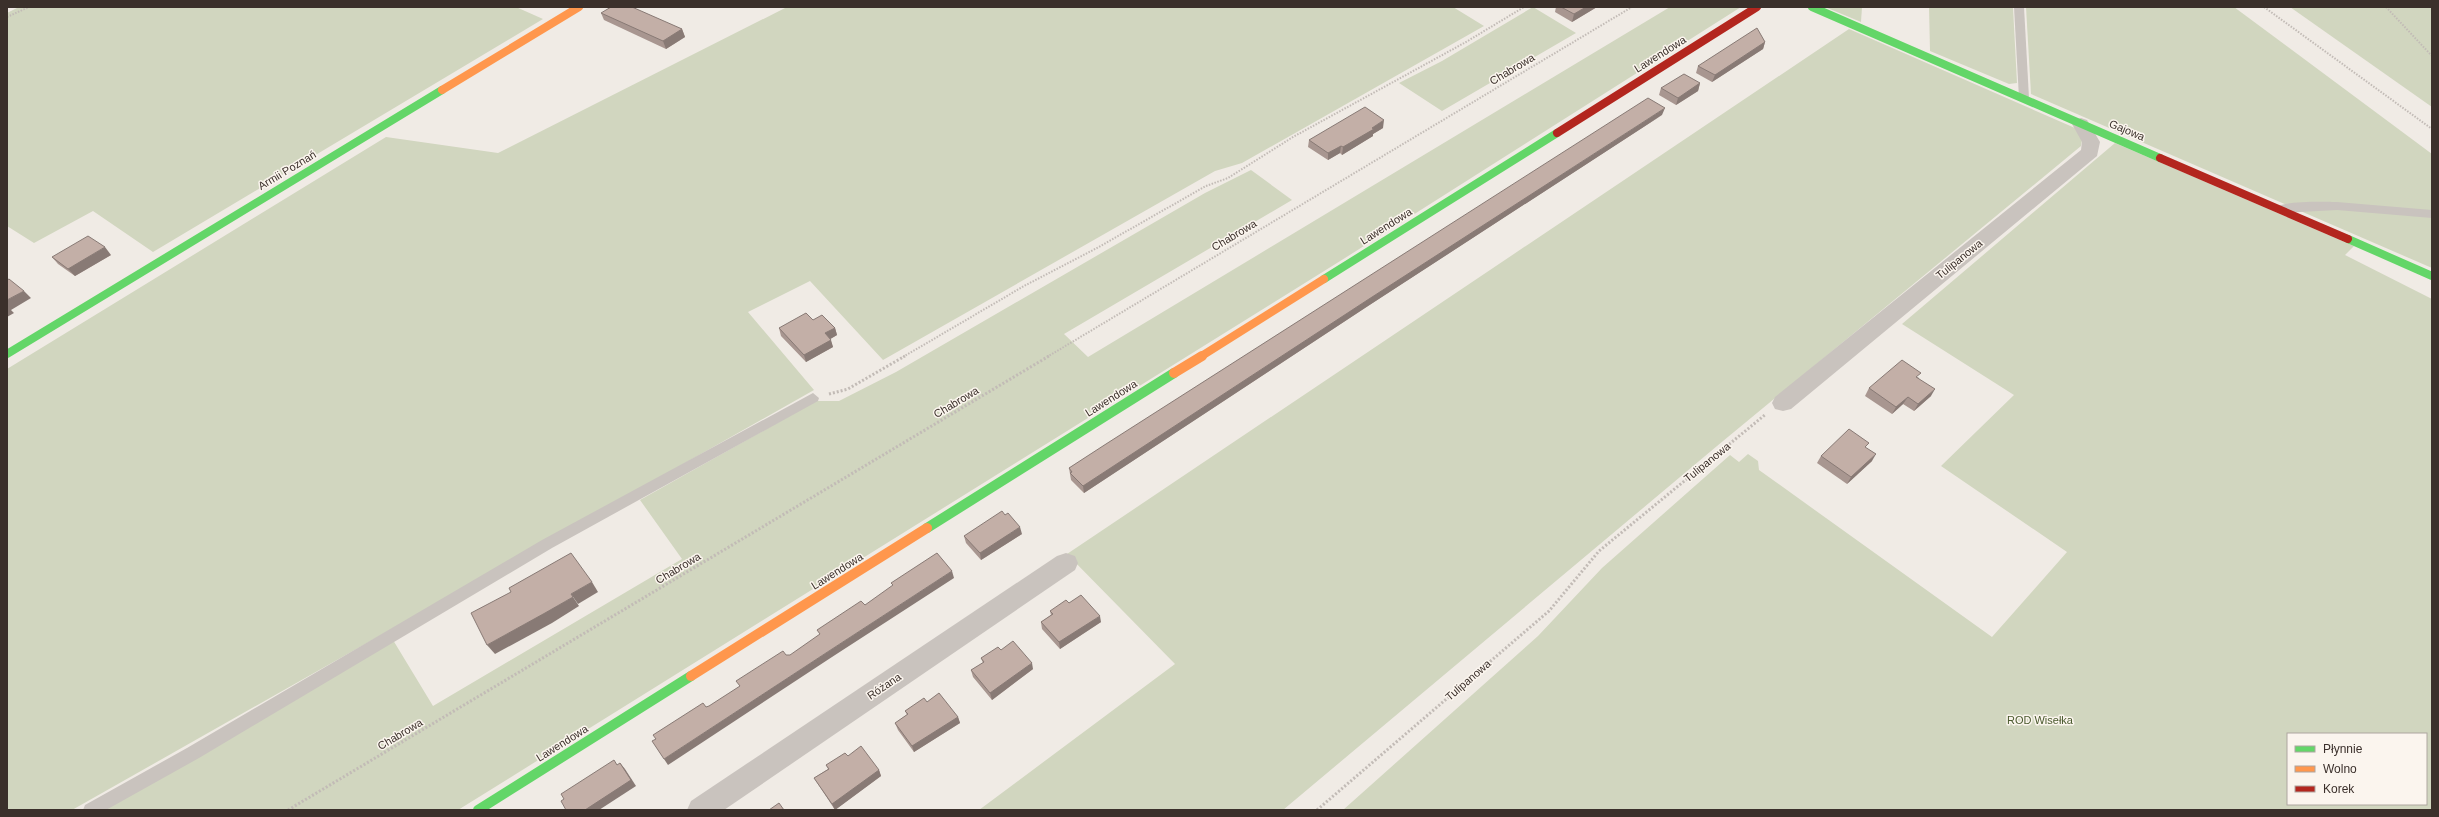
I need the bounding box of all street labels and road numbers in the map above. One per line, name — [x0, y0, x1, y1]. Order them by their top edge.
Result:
street label: Lawendowa — [1632, 33, 1689, 75]
street label: Chabrowa — [1487, 50, 1537, 87]
street label: Gajowa — [2107, 117, 2147, 143]
street label: Armii Poznań — [256, 148, 318, 192]
street label: Lawendowa — [1358, 205, 1415, 247]
street label: Chabrowa — [1209, 216, 1259, 253]
street label: Tulipanowa — [1934, 236, 1985, 281]
street label: Lawendowa — [1083, 377, 1140, 419]
street label: Chabrowa — [931, 383, 981, 420]
street label: Tulipanowa — [1682, 439, 1733, 484]
street label: Chabrowa — [653, 549, 703, 586]
street label: Lawendowa — [809, 550, 866, 592]
street label: Tulipanowa — [1443, 657, 1494, 703]
street label: Różana — [865, 670, 904, 702]
street label: Chabrowa — [375, 715, 425, 752]
street label: Lawendowa — [534, 722, 591, 764]

